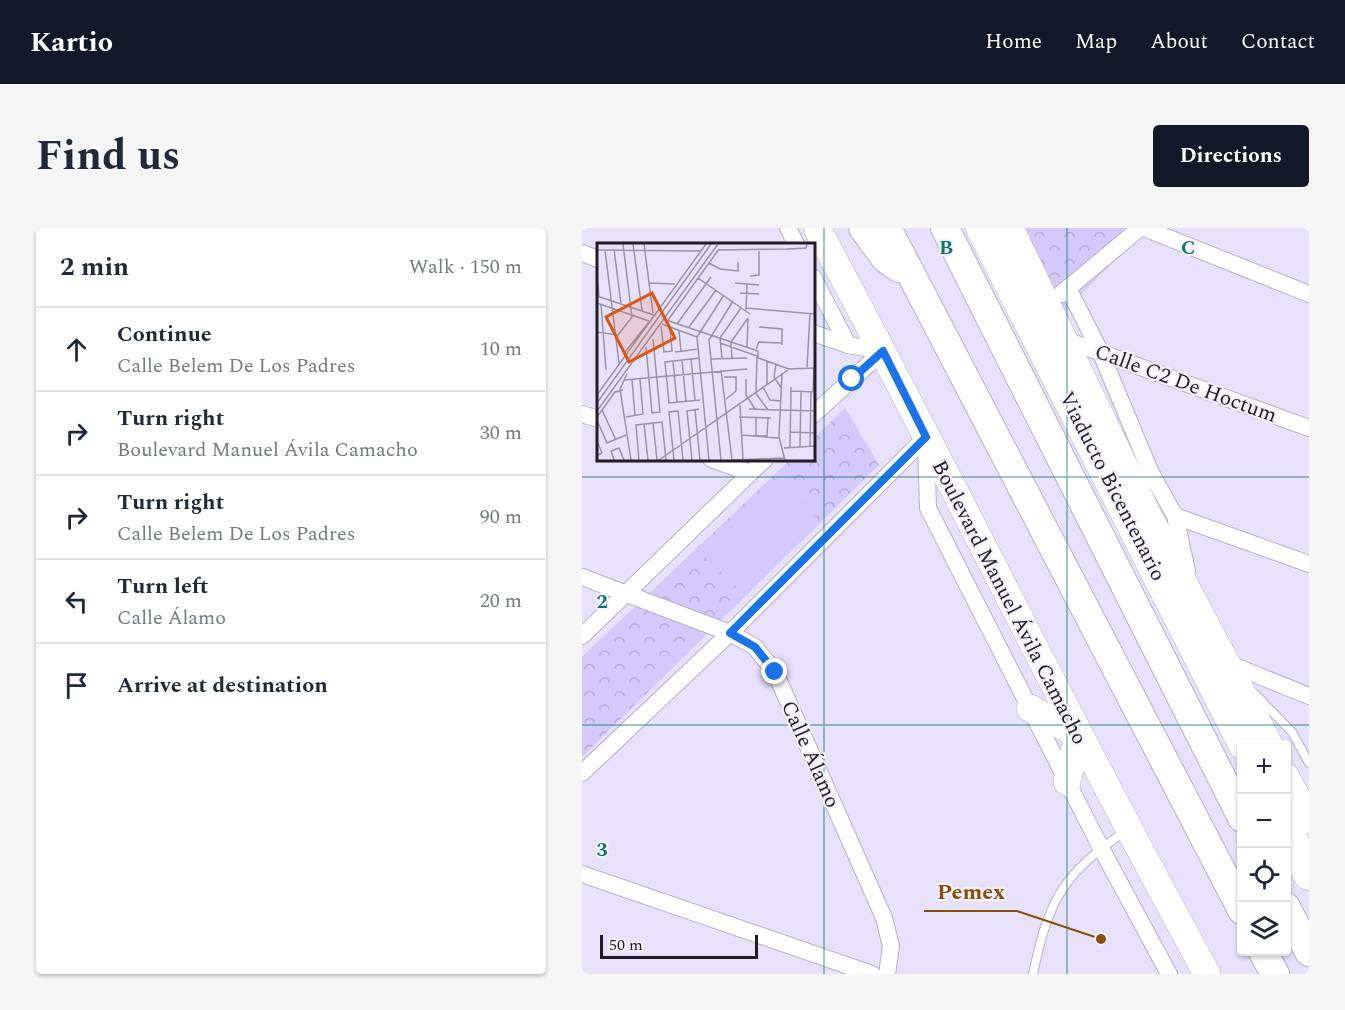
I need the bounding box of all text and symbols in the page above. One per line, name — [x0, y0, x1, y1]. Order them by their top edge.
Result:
text: Kartio — [30, 21, 113, 64]
text: Home — [985, 26, 1042, 58]
text: Map — [1075, 26, 1117, 58]
text: About — [1150, 26, 1208, 58]
text: Contact — [1241, 26, 1315, 58]
text: Find us — [36, 125, 180, 188]
button: Directions — [1153, 125, 1309, 187]
text: B — [939, 233, 953, 263]
text: C — [1181, 233, 1195, 263]
inset map — [597, 243, 814, 460]
text: 2 min — [60, 247, 129, 287]
text: Walk · 150 m — [409, 252, 522, 282]
text: Continue — [117, 318, 212, 351]
icon: ahead — [60, 333, 93, 366]
text: 10 m — [480, 334, 522, 364]
street label: Calle C2 De Hoctum — [1090, 336, 1281, 432]
text: Calle Belem De Los Padres — [117, 351, 355, 381]
route start — [838, 365, 864, 391]
street label: Viaducto Bicentenario — [1050, 386, 1174, 587]
text: Turn right — [117, 402, 224, 435]
icon: right — [60, 417, 93, 450]
text: 30 m — [480, 418, 522, 448]
text: Boulevard Manuel Ávila Camacho — [117, 435, 418, 465]
street label: Boulevard Manuel Ávila Camacho — [923, 455, 1095, 750]
text: Turn right — [117, 486, 224, 519]
icon: right — [60, 501, 93, 534]
text: 90 m — [480, 502, 522, 532]
text: Calle Belem De Los Padres — [117, 519, 355, 549]
text: Turn left — [117, 570, 209, 603]
icon: left — [60, 585, 93, 618]
text: 20 m — [480, 586, 522, 616]
text: 2 — [596, 587, 608, 617]
text: Calle Álamo — [117, 603, 226, 633]
route end — [761, 658, 787, 684]
icon: arrive — [60, 669, 93, 702]
text: Arrive at destination — [117, 669, 328, 702]
street label: Calle Álamo — [772, 696, 848, 813]
map controls — [1237, 740, 1291, 956]
button: + — [1237, 740, 1291, 794]
button: − — [1237, 794, 1291, 848]
text: 3 — [596, 835, 608, 865]
button: locate — [1237, 848, 1291, 902]
callout: Pemex — [924, 871, 1017, 911]
text: Pemex — [937, 876, 1005, 909]
button: layers — [1237, 902, 1291, 956]
scale bar — [600, 932, 758, 960]
text: 50 m — [609, 933, 643, 957]

